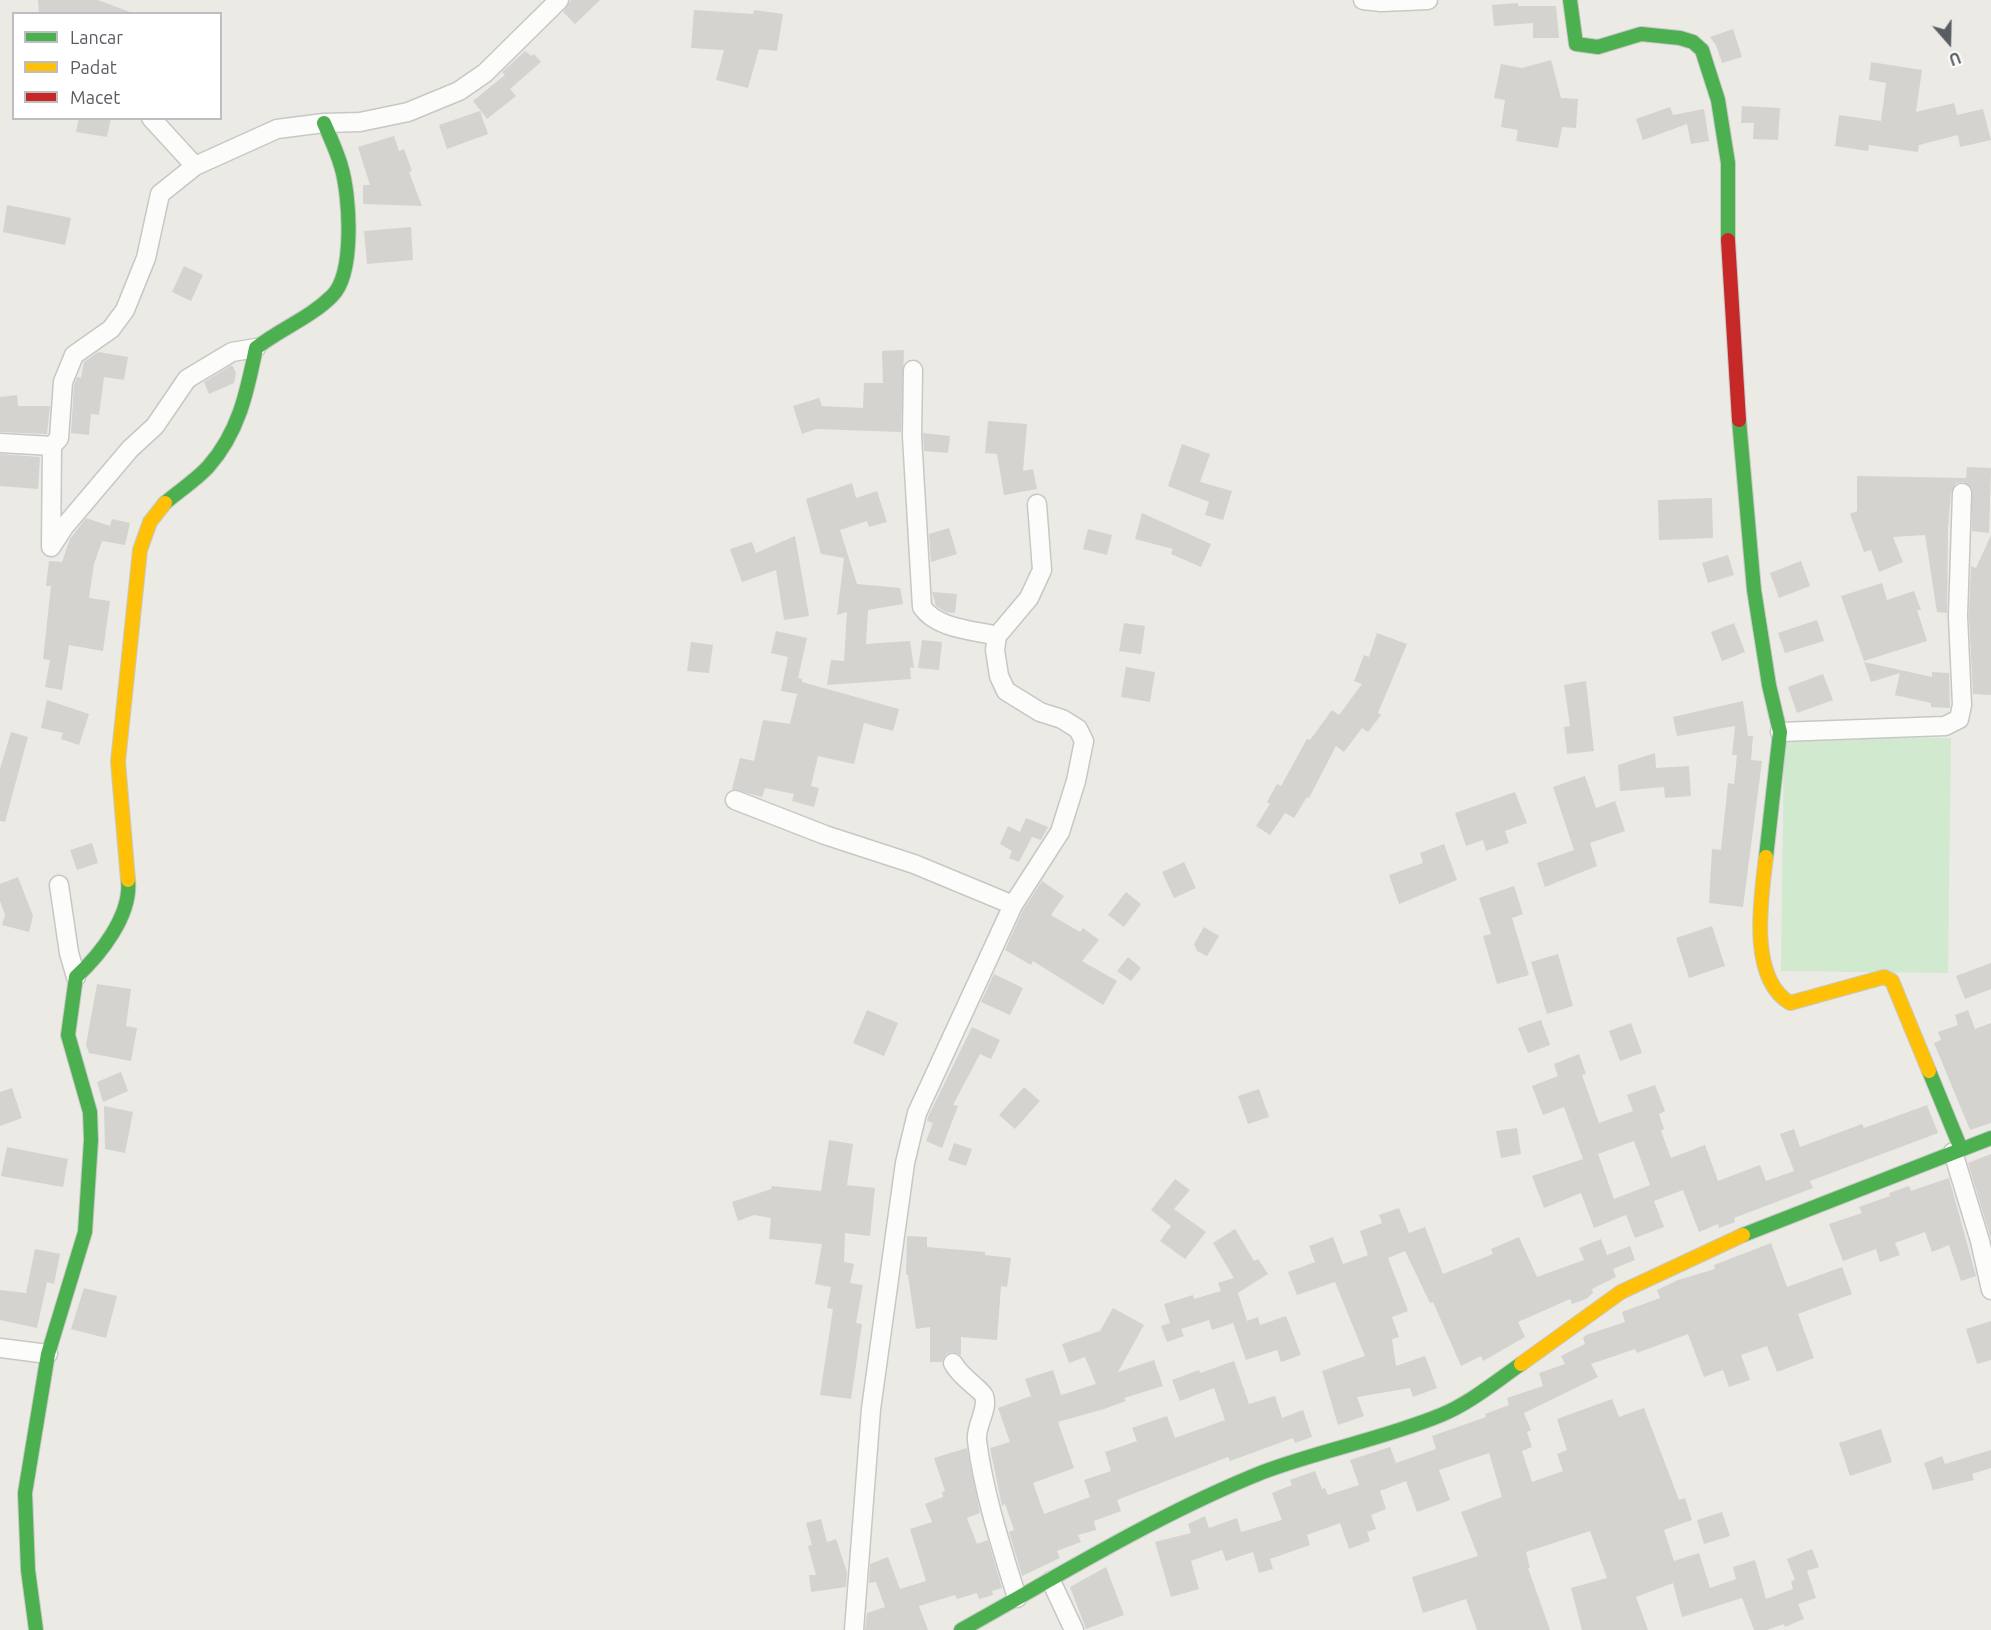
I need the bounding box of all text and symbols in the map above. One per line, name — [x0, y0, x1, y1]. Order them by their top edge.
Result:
legend — [12, 12, 222, 120]
north arrow — [1919, 12, 1979, 72]
text: Lancar — [70, 27, 123, 47]
text: U — [1947, 49, 1964, 69]
text: Padat — [70, 57, 117, 77]
text: Macet — [70, 87, 120, 107]

